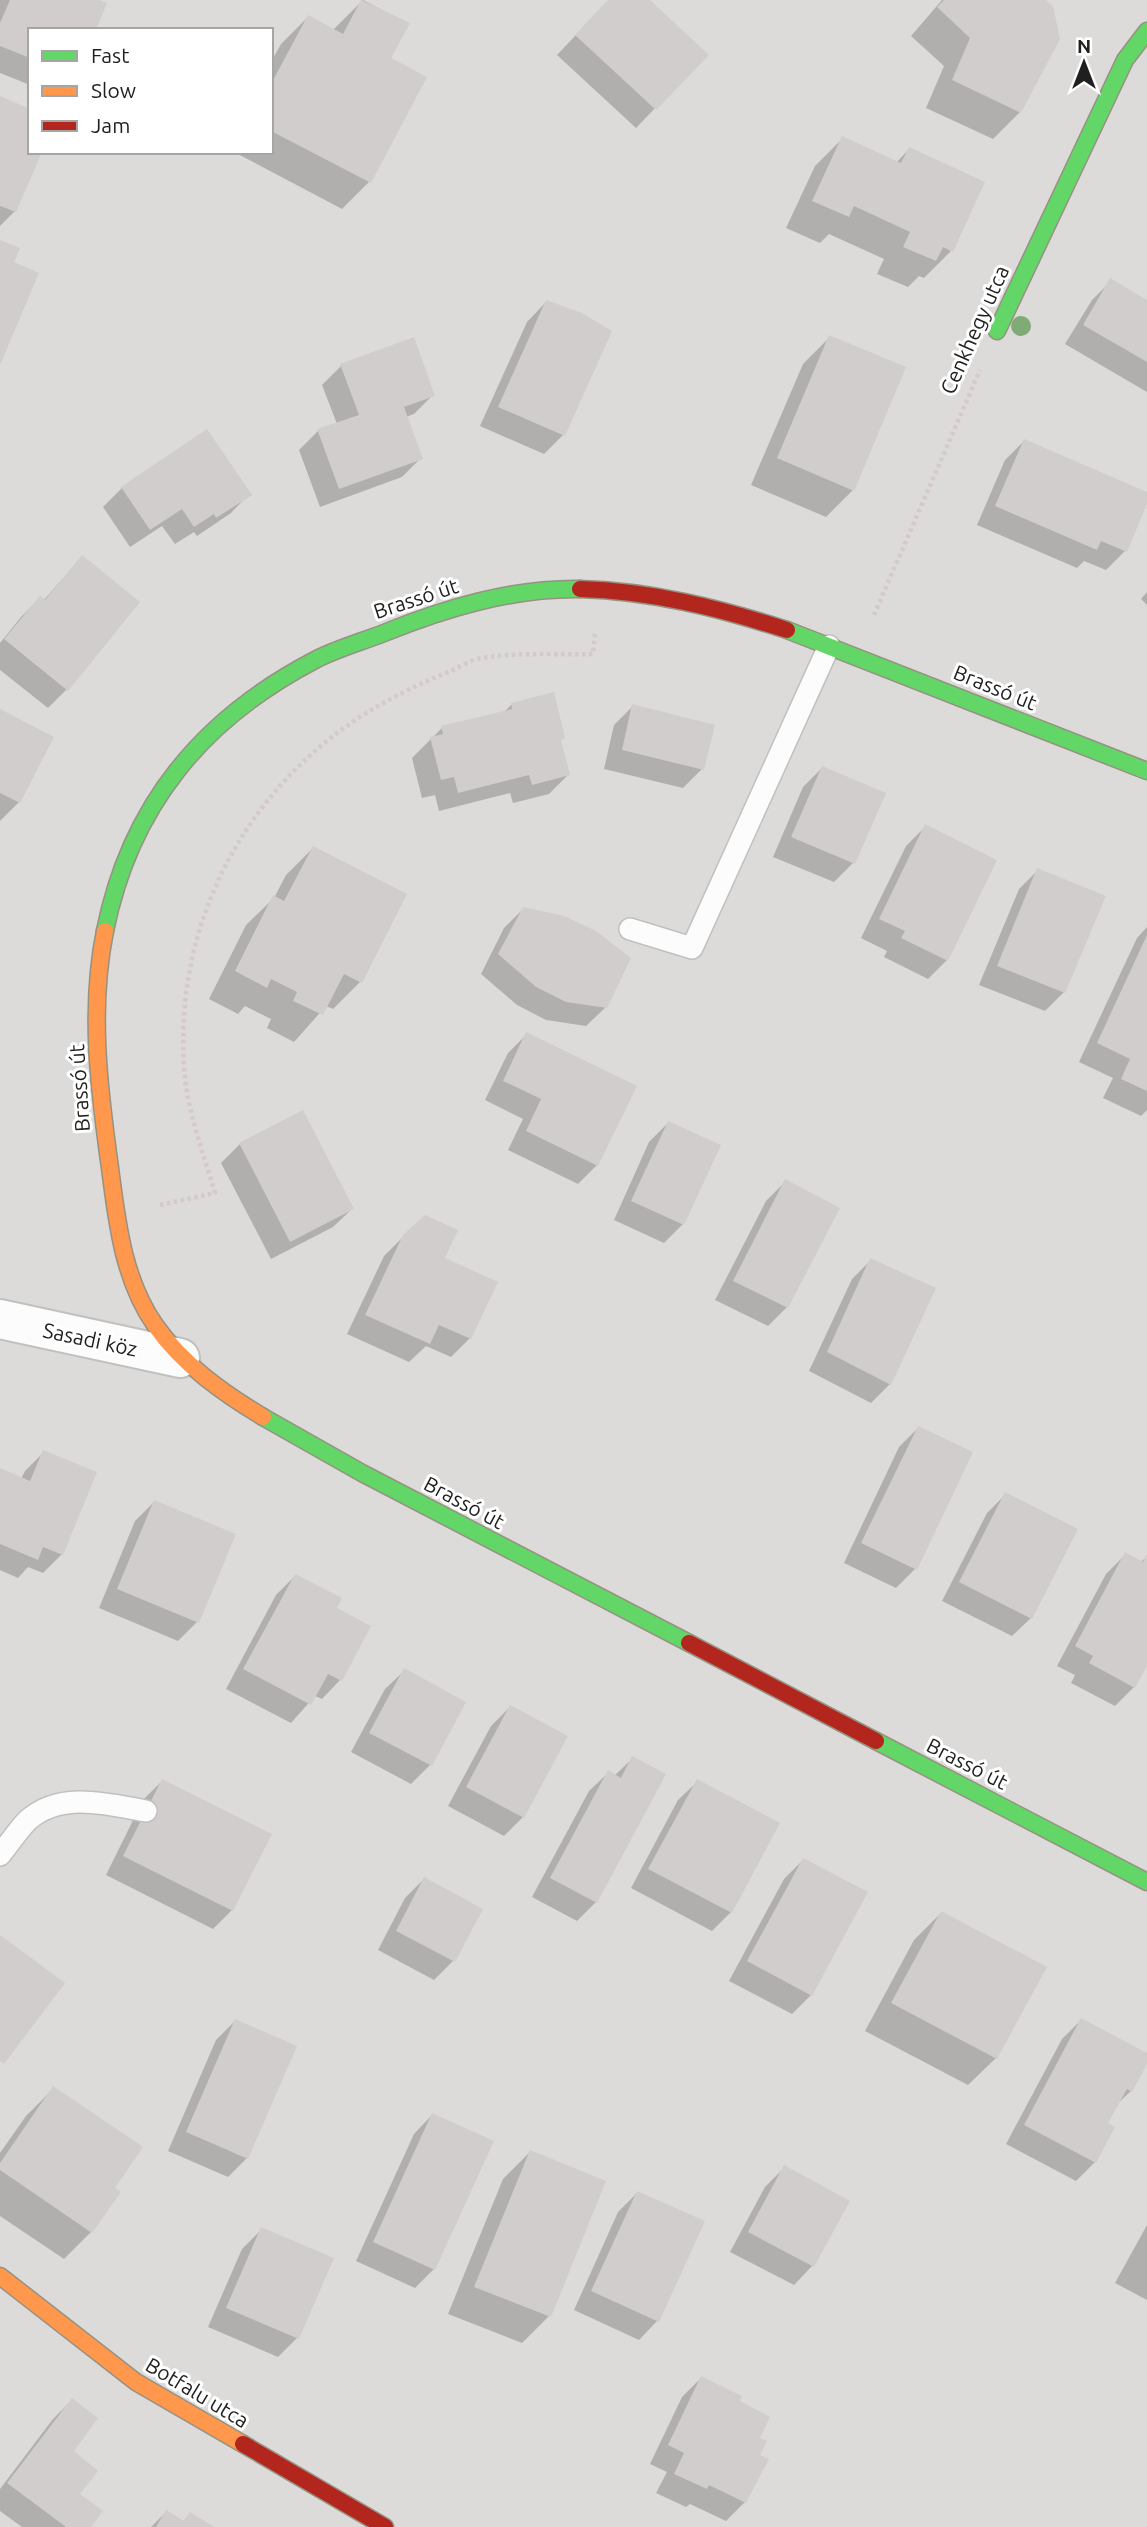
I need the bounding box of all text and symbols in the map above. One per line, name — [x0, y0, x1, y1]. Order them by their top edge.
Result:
legend — [28, 28, 273, 154]
north arrow — [1049, 28, 1119, 98]
text: N — [1077, 35, 1091, 57]
text: Fast — [91, 43, 129, 67]
text: Slow — [91, 78, 136, 102]
text: Jam — [91, 113, 130, 137]
street label: Cenkhegy utca — [935, 262, 1013, 398]
street label: Brassó út — [370, 573, 461, 623]
street label: Brassó út — [950, 660, 1040, 715]
street label: Brassó út — [64, 1044, 94, 1133]
street label: Sasadi köz — [41, 1317, 140, 1361]
street label: Brassó út — [420, 1471, 509, 1533]
street label: Brassó út — [923, 1733, 1012, 1794]
street label: Botfalu utca — [142, 2352, 253, 2432]

